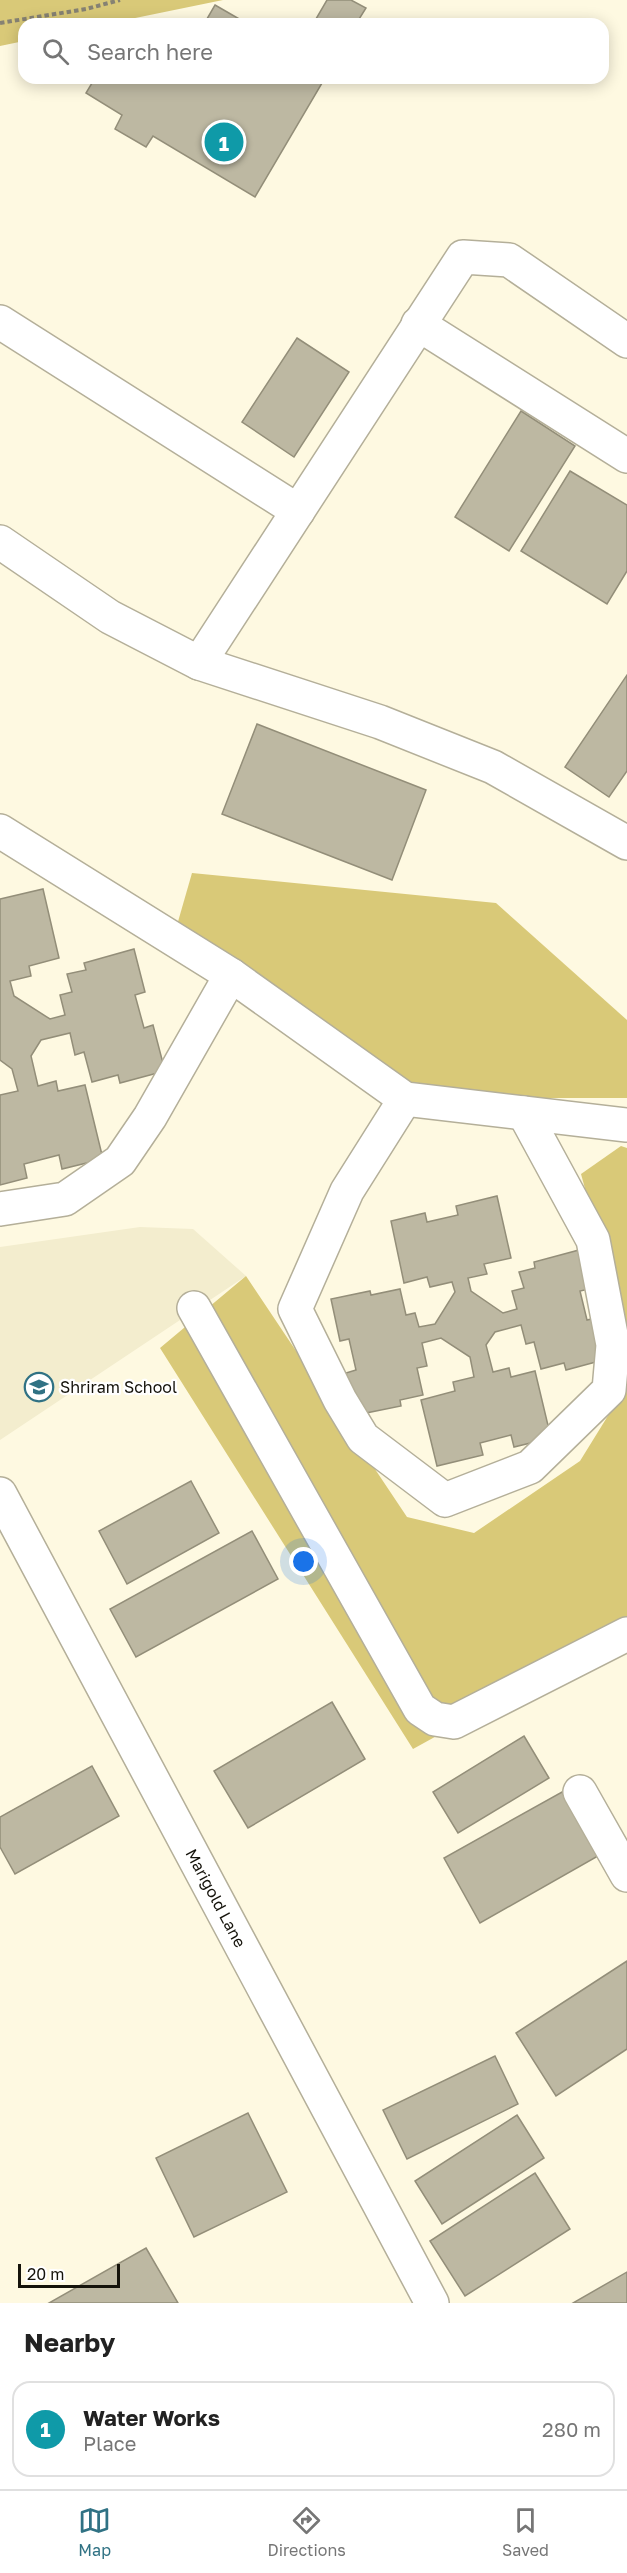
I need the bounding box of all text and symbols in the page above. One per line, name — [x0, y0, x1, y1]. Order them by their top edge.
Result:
search box — [18, 18, 609, 84]
icon: search — [39, 35, 72, 68]
text: Search here — [87, 38, 213, 65]
pin: 1 — [204, 120, 244, 164]
school or university icon: Shriram School — [23, 1371, 55, 1403]
place label: Shriram School — [60, 1377, 177, 1397]
your location — [289, 1547, 318, 1576]
street label: Marigold Lane — [182, 1845, 250, 1951]
scale bar — [18, 2261, 120, 2288]
text: 20 m — [27, 2264, 64, 2284]
text: Nearby — [24, 2327, 115, 2358]
text: Water Works — [83, 2404, 220, 2431]
text: 1 — [40, 2417, 51, 2441]
text: 280 m — [542, 2417, 601, 2441]
text: Place — [83, 2431, 136, 2455]
tab: Map — [78, 2504, 111, 2560]
tab: Directions — [268, 2504, 346, 2560]
tab: Saved — [502, 2504, 549, 2560]

